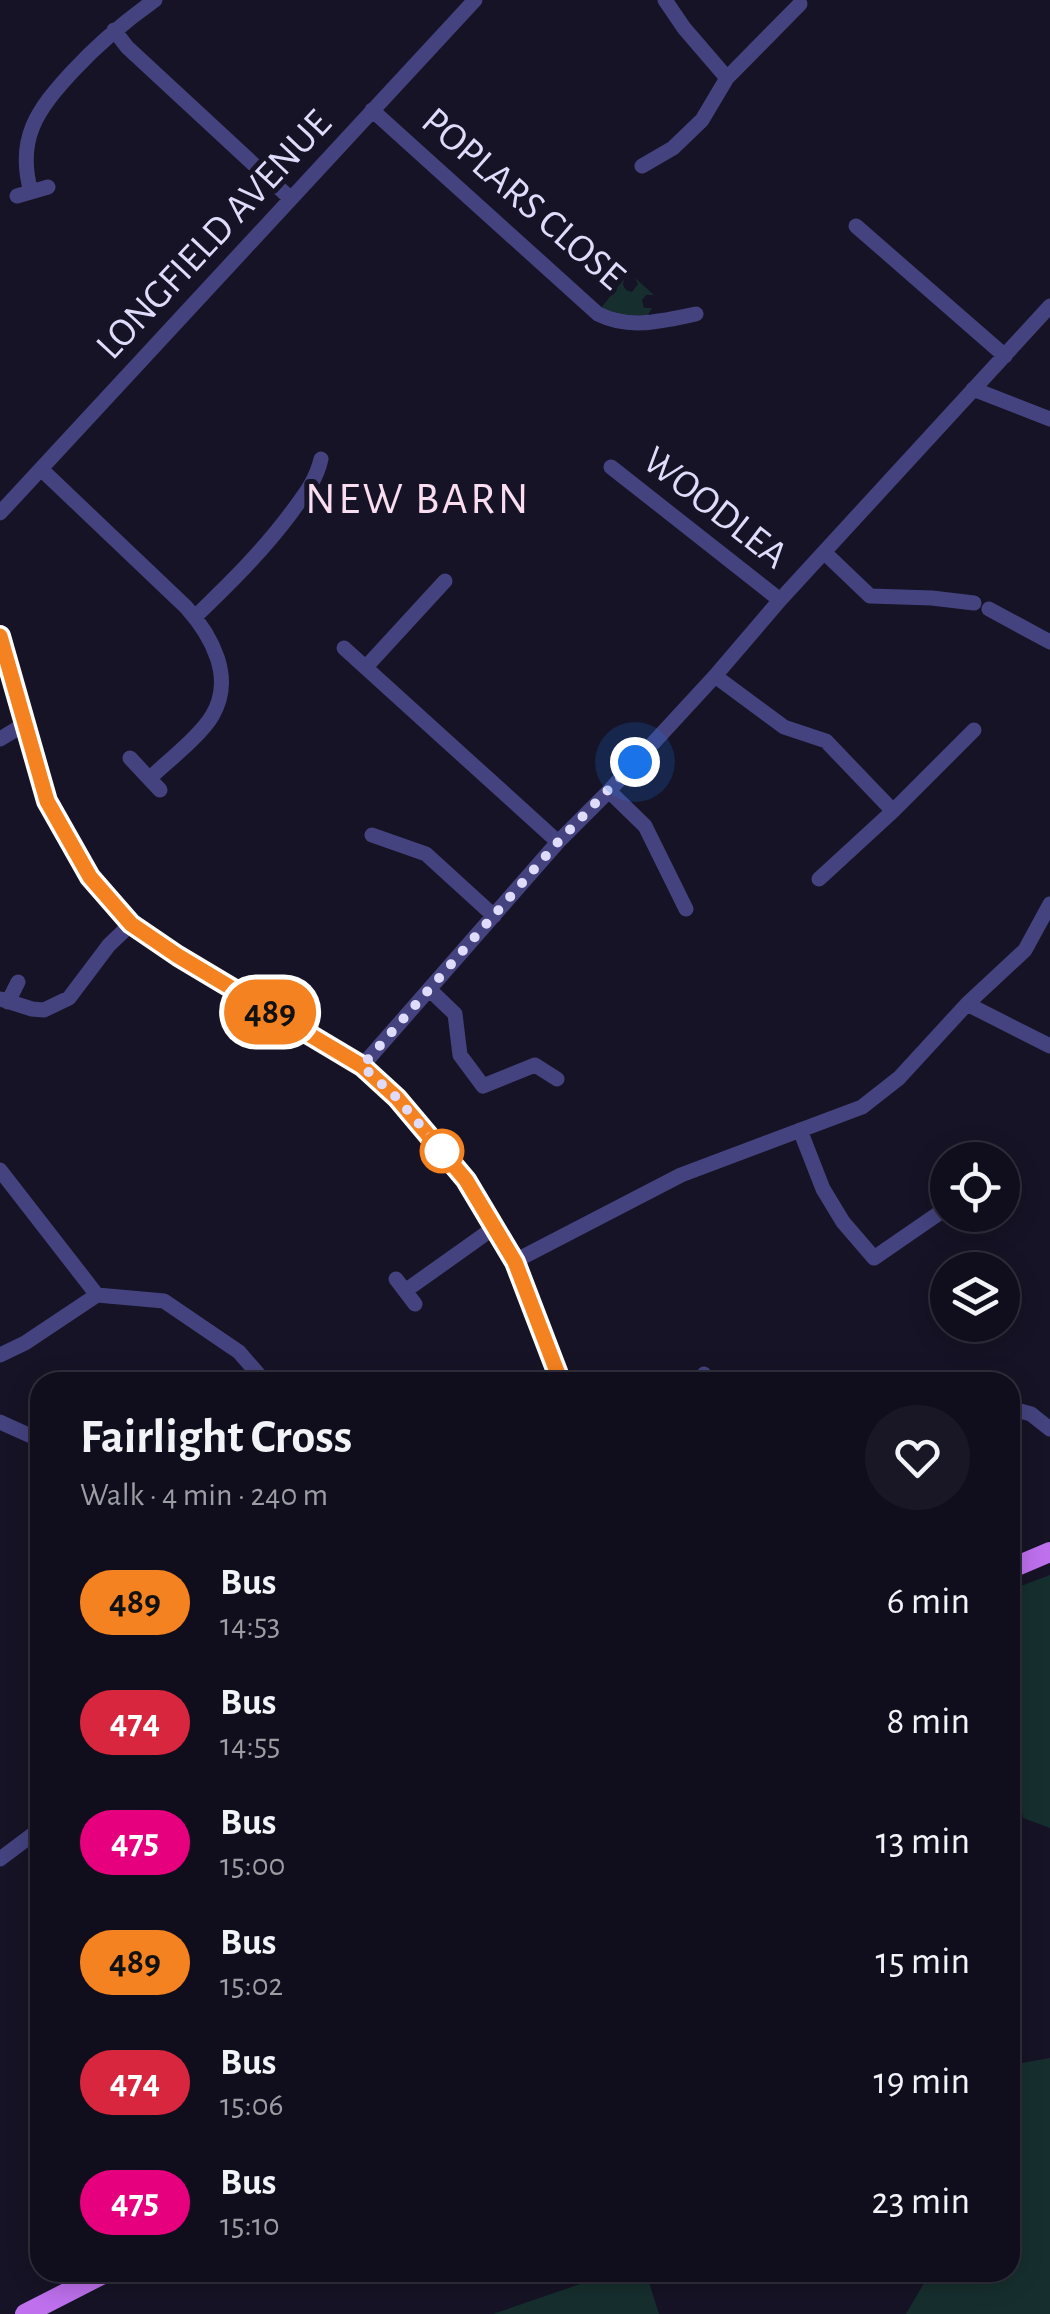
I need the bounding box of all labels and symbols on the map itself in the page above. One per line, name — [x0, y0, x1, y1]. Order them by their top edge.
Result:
street label: POPLARS CLOSE — [414, 101, 632, 297]
street label: LONGFIELD AVENUE — [89, 103, 339, 367]
street label: WOODLEA — [635, 440, 795, 576]
district label: NEW BARN — [305, 477, 531, 522]
your location — [610, 737, 660, 787]
line badge: 489 — [212, 980, 328, 1044]
unlabelled marker — [421, 1130, 463, 1172]

